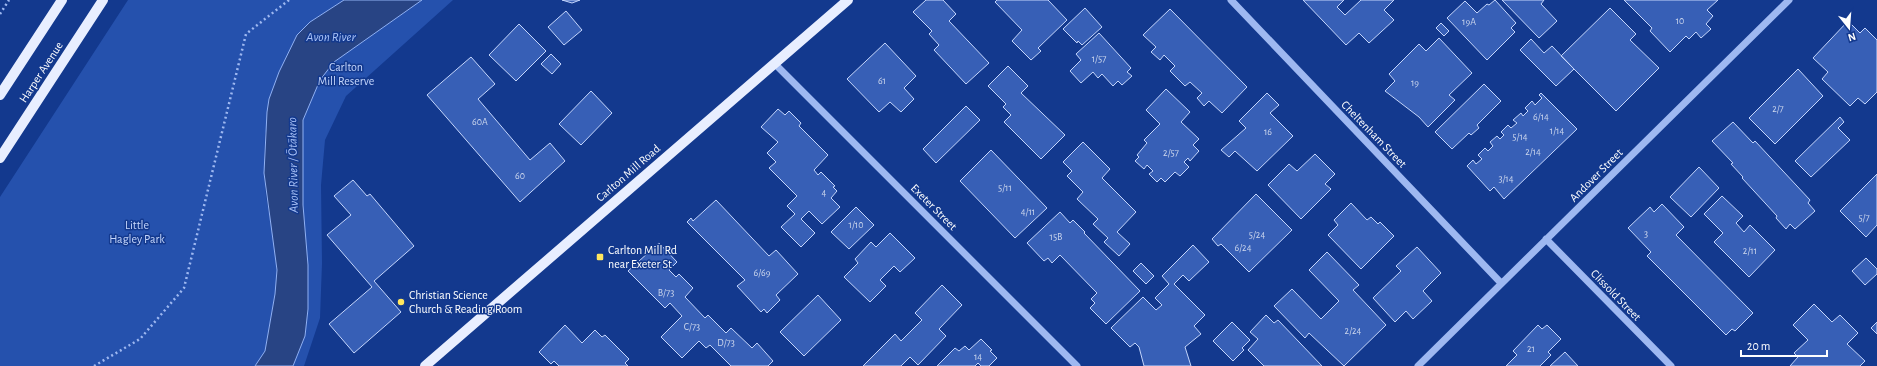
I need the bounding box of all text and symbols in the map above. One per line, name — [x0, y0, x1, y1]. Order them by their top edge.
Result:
north arrow — [1829, 8, 1869, 48]
house number: 10 — [1676, 16, 1684, 26]
house number: 19A — [1462, 17, 1476, 27]
water label: Avon River — [305, 31, 356, 44]
text: N — [1847, 31, 1857, 43]
street label: Harper Avenue — [17, 39, 65, 105]
house number: 1/57 — [1092, 54, 1106, 64]
park label: Carlton Mill Reserve — [318, 61, 374, 87]
house number: 61 — [878, 76, 886, 86]
house number: 19 — [1411, 78, 1419, 88]
street label: Cheltenham Street — [1339, 98, 1409, 170]
house number: 2/7 — [1772, 104, 1784, 114]
house number: 6/14 — [1533, 112, 1549, 122]
water label: Avon River / Ōtākaro — [285, 117, 301, 214]
house number: 60A — [472, 117, 488, 127]
house number: 1/14 — [1550, 126, 1564, 136]
house number: 16 — [1264, 127, 1272, 137]
house number: 5/14 — [1512, 132, 1528, 142]
street label: Carlton Mill Road — [594, 142, 662, 204]
street label: Andover Street — [1567, 146, 1625, 204]
house number: 2/14 — [1525, 147, 1541, 157]
house number: 2/57 — [1163, 148, 1179, 158]
house number: 60 — [515, 171, 525, 181]
house number: 3/14 — [1498, 174, 1514, 184]
street label: Exeter Street — [909, 182, 959, 232]
house number: 5/11 — [998, 183, 1012, 193]
house number: 4 — [822, 188, 827, 198]
house number: 4/11 — [1021, 207, 1035, 217]
house number: 5/7 — [1858, 213, 1870, 223]
park label: Little Hagley Park — [109, 219, 165, 246]
house number: 1/10 — [848, 220, 864, 230]
house number: 3 — [1644, 229, 1648, 239]
house number: 5/24 — [1249, 230, 1265, 240]
house number: 15B — [1050, 232, 1063, 242]
house number: 6/24 — [1235, 243, 1252, 253]
place label: Carlton Mill Rd near Exeter St — [608, 244, 677, 270]
house number: 2/11 — [1743, 246, 1757, 256]
marker: Carlton Mill Rd near Exeter St — [595, 252, 605, 262]
street label: Clissold Street — [1589, 267, 1643, 323]
house number: 6/69 — [754, 268, 771, 278]
house number: B/73 — [658, 288, 674, 298]
place label: Christian Science Church & Reading Room — [409, 289, 522, 315]
marker: Christian Science Church & Reading Room — [396, 297, 406, 307]
house number: C/73 — [684, 322, 700, 332]
house number: 2/24 — [1345, 326, 1362, 336]
scale bar — [1741, 332, 1827, 358]
house number: D/73 — [717, 338, 735, 348]
text: 20 m — [1747, 340, 1770, 352]
house number: 21 — [1527, 344, 1535, 354]
house number: 14 — [974, 352, 982, 362]

